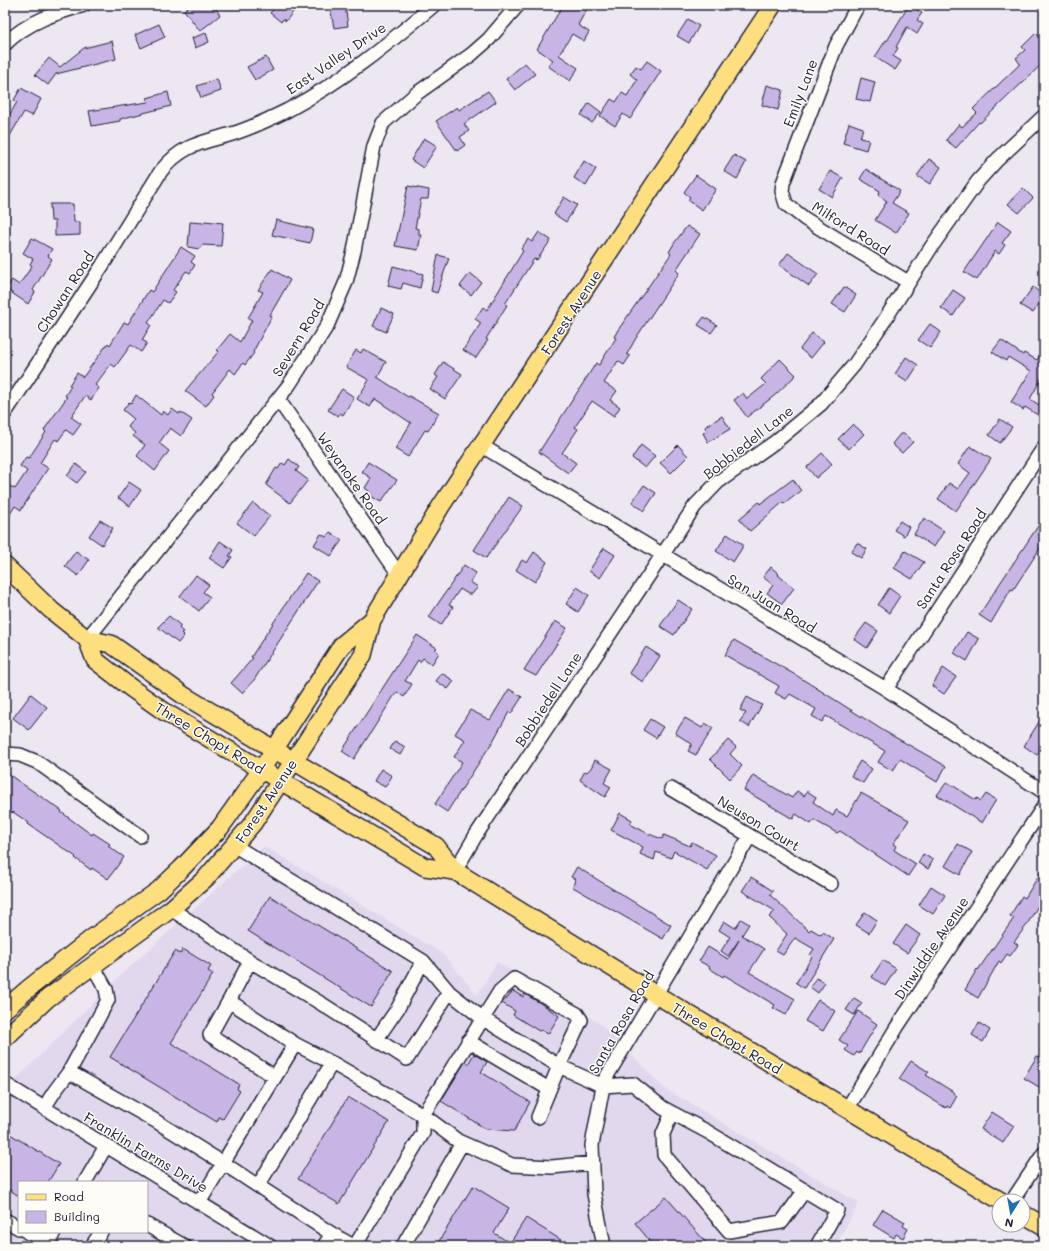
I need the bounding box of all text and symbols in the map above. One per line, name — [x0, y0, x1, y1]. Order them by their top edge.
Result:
street label: East Valley Drive — [282, 18, 390, 98]
street label: Emily Lane — [778, 56, 822, 130]
street label: Milford Road — [809, 197, 893, 259]
street label: Chowan Road — [32, 248, 98, 336]
street label: Forest Avenue — [536, 266, 606, 358]
street label: Severn Road — [268, 296, 329, 380]
street label: Bobbiedell Lane — [699, 401, 797, 483]
street label: Weyanoke Road — [313, 428, 391, 528]
street label: Santa Rosa Road — [911, 505, 991, 613]
street label: San Juan Road — [724, 569, 820, 637]
street label: Bobbiedell Lane — [510, 648, 586, 750]
street label: Three Chopt Road — [152, 698, 269, 778]
street label: Forest Avenue — [231, 755, 301, 847]
street label: Neuson Court — [714, 791, 804, 855]
street label: Dinwiddie Avenue — [889, 893, 973, 1003]
street label: Santa Rosa Road — [584, 967, 658, 1077]
street label: Three Chopt Road — [669, 998, 786, 1078]
street label: Franklin Farms Drive — [80, 1107, 212, 1197]
legend — [18, 1181, 148, 1233]
text: Road — [54, 1188, 84, 1204]
north arrow — [991, 1193, 1031, 1233]
text: Building — [54, 1208, 100, 1224]
text: N — [1003, 1215, 1015, 1231]

